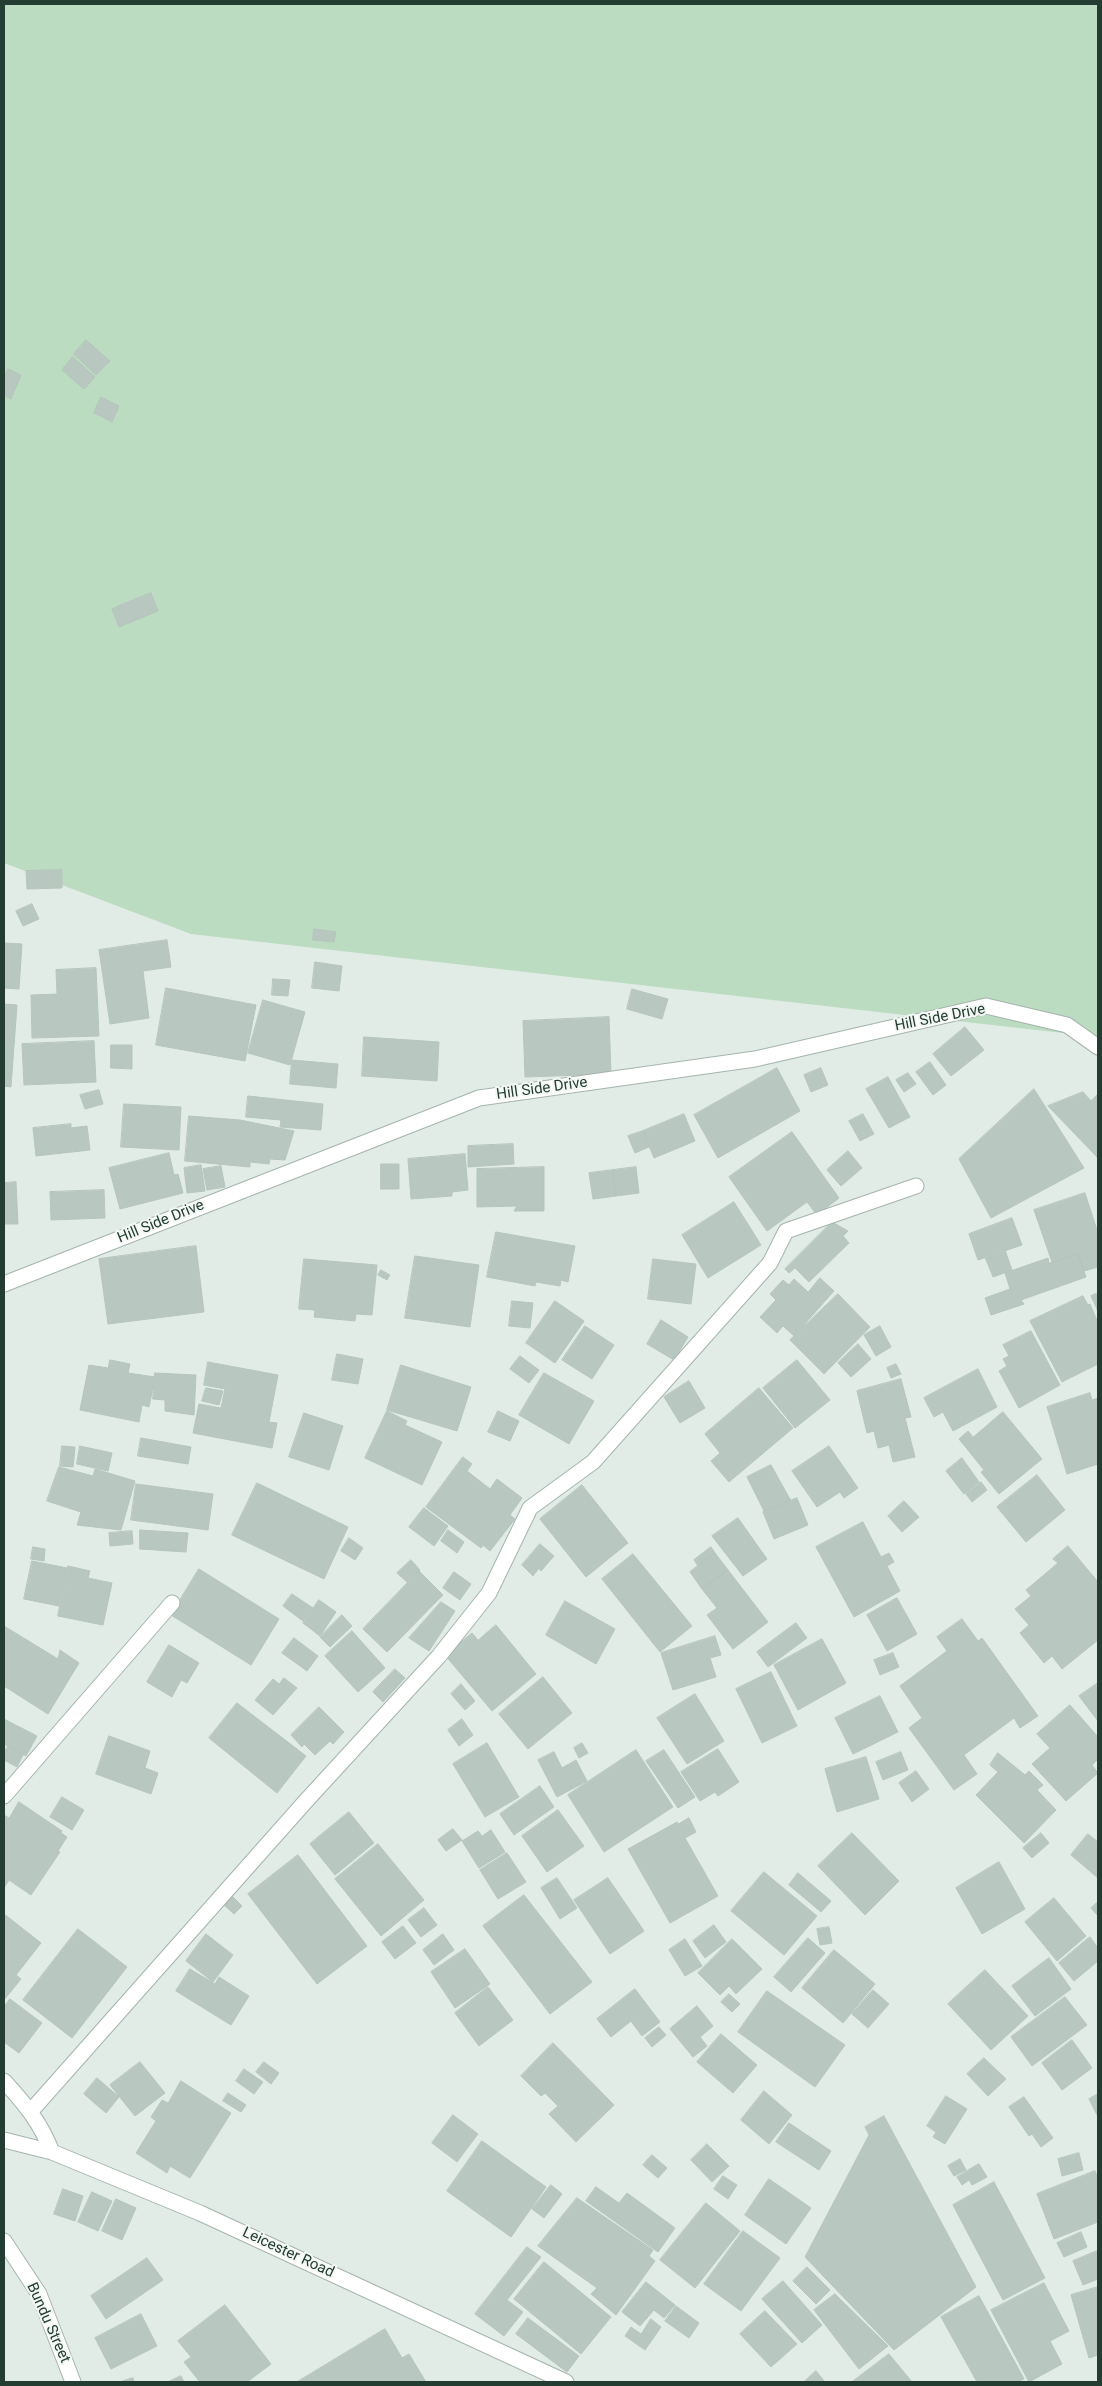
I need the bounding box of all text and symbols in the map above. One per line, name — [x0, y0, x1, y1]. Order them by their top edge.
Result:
street label: Hill Side Drive — [893, 1000, 987, 1036]
street label: Hill Side Drive — [495, 1074, 589, 1104]
street label: Hill Side Drive — [115, 1196, 207, 1248]
street label: Leicester Road — [239, 2224, 337, 2282]
street label: Bundu Street — [22, 2280, 74, 2366]

